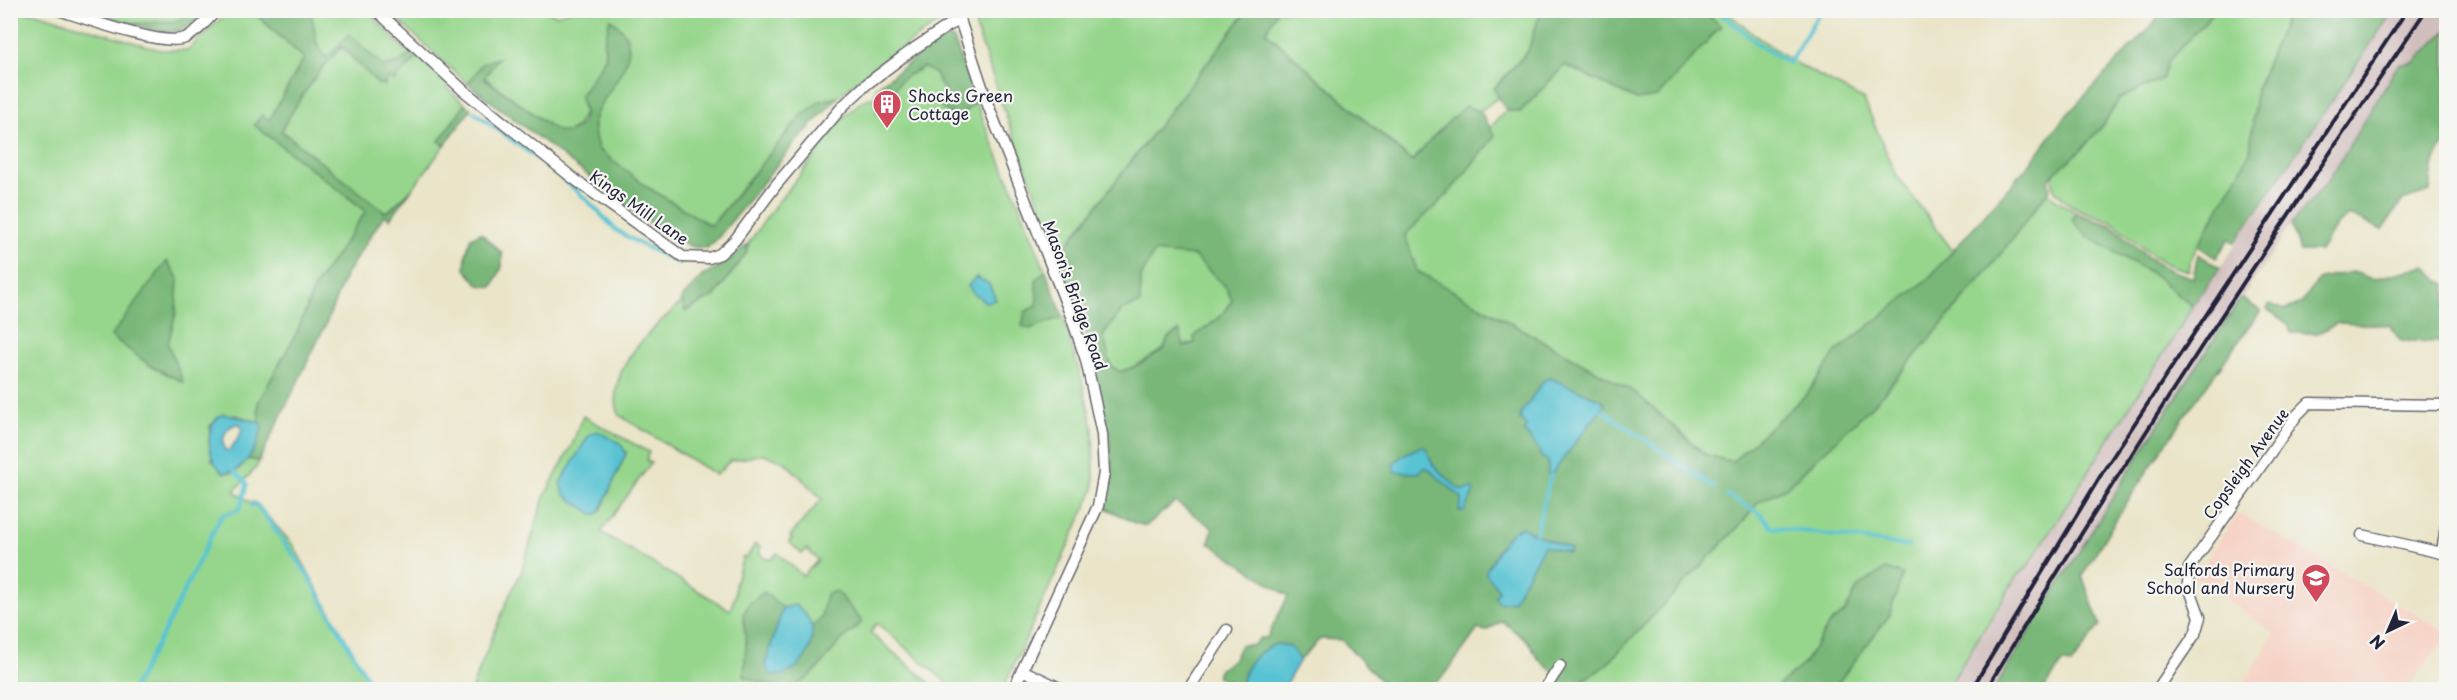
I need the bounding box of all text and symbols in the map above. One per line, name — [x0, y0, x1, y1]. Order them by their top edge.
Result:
place label: Shocks Green Cottage — [908, 83, 1013, 125]
building icon: Shocks Green Cottage — [871, 88, 903, 130]
street label: Kings Mill Lane — [585, 164, 695, 250]
street label: Mason's Bridge Road — [1038, 217, 1114, 373]
street label: Copsleigh Avenue — [2196, 402, 2294, 524]
place label: Salfords Primary School and Nursery — [2146, 557, 2295, 599]
school or university icon: Salfords Primary School and Nursery — [2300, 562, 2332, 604]
north arrow — [2358, 601, 2418, 661]
text: N — [2364, 629, 2390, 656]

